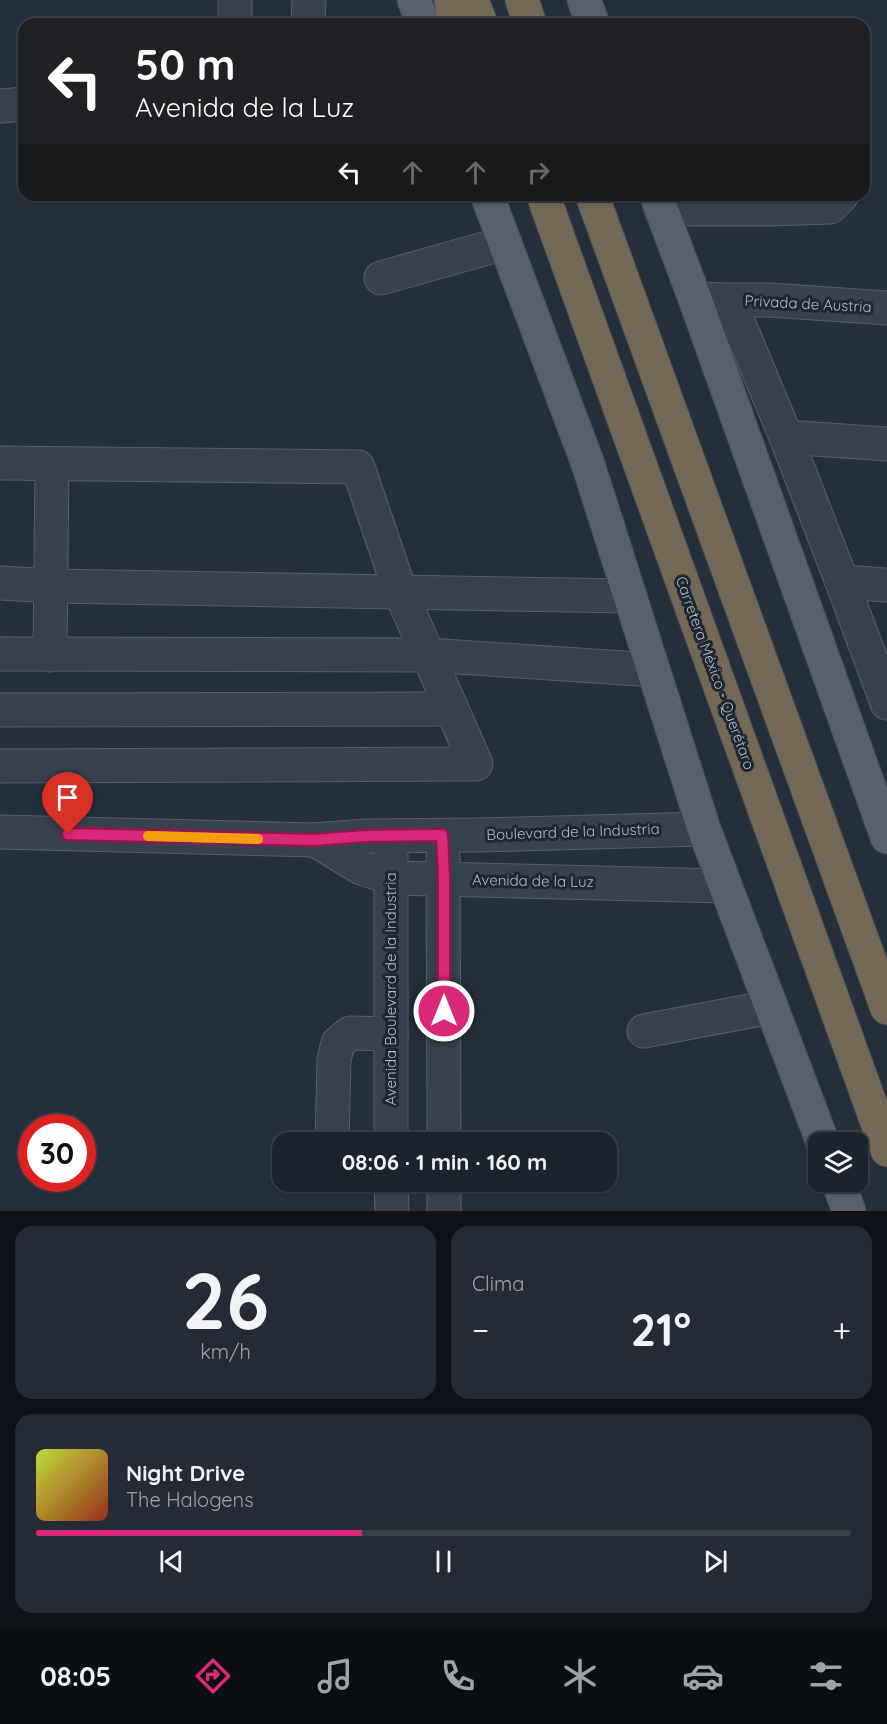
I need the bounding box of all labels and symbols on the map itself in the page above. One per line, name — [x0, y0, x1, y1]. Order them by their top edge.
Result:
street label: Privada de Austria — [744, 291, 872, 316]
street label: Carretera México - Querétaro — [672, 574, 759, 772]
pin — [42, 772, 93, 834]
street label: Boulevard de la Industria — [486, 819, 660, 844]
street label: Avenida de la Luz — [472, 870, 594, 891]
street label: Avenida Boulevard de la Industria — [381, 872, 400, 1106]
position arrow — [412, 979, 476, 1043]
speed limit sign: 30 — [18, 1114, 96, 1192]

